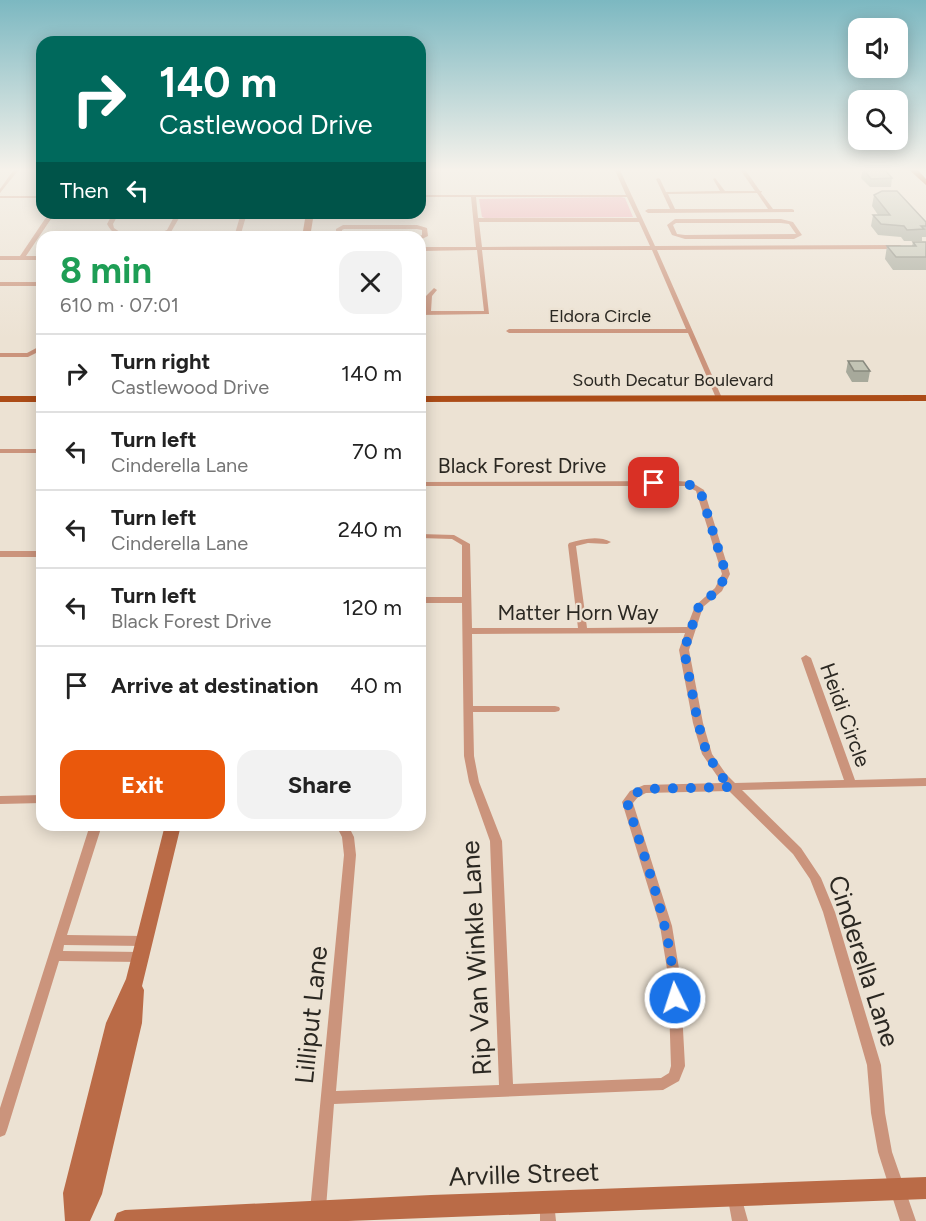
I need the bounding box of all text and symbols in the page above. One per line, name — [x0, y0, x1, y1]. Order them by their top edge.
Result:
map controls — [848, 18, 908, 150]
button: sound — [848, 18, 908, 78]
text: 140 m — [159, 57, 277, 108]
icon: right — [60, 60, 138, 138]
button: search — [848, 90, 908, 150]
text: Castlewood Drive — [159, 108, 372, 141]
icon: left — [121, 174, 154, 207]
text: Then — [60, 177, 109, 204]
text: 8 min — [60, 249, 152, 292]
button: close — [339, 251, 402, 314]
text: 610 m · 07:01 — [60, 293, 179, 317]
street label: Eldora Circle — [549, 305, 651, 327]
text: Turn right — [111, 348, 210, 375]
icon: right — [60, 357, 93, 390]
text: 140 m — [341, 360, 402, 387]
street label: South Decatur Boulevard — [572, 369, 774, 391]
text: Castlewood Drive — [111, 375, 269, 399]
text: Turn left — [111, 426, 197, 453]
icon: left — [60, 435, 93, 468]
text: 70 m — [352, 438, 402, 465]
text: Cinderella Lane — [111, 453, 248, 477]
street label: Black Forest Drive — [438, 453, 606, 478]
pin — [628, 457, 679, 508]
icon: arrive — [637, 466, 670, 499]
text: Turn left — [111, 504, 197, 531]
icon: left — [60, 513, 93, 546]
text: 240 m — [338, 516, 402, 543]
text: Cinderella Lane — [111, 531, 248, 555]
text: Turn left — [111, 582, 197, 609]
icon: left — [60, 591, 93, 624]
text: 120 m — [342, 594, 402, 621]
street label: Matter Horn Way — [498, 600, 658, 625]
text: Black Forest Drive — [111, 609, 271, 633]
street label: Heidi Circle — [815, 659, 876, 770]
icon: arrive — [60, 669, 93, 702]
text: Arrive at destination — [111, 672, 319, 699]
text: 40 m — [350, 672, 402, 699]
button: Exit — [60, 750, 225, 819]
button: Share — [237, 750, 402, 819]
street label: Rip Van Winkle Lane — [454, 840, 498, 1076]
street label: Cinderella Lane — [821, 871, 907, 1051]
street label: Lilliput Lane — [288, 944, 334, 1086]
position arrow — [643, 966, 707, 1030]
street label: Arville Street — [448, 1155, 600, 1193]

